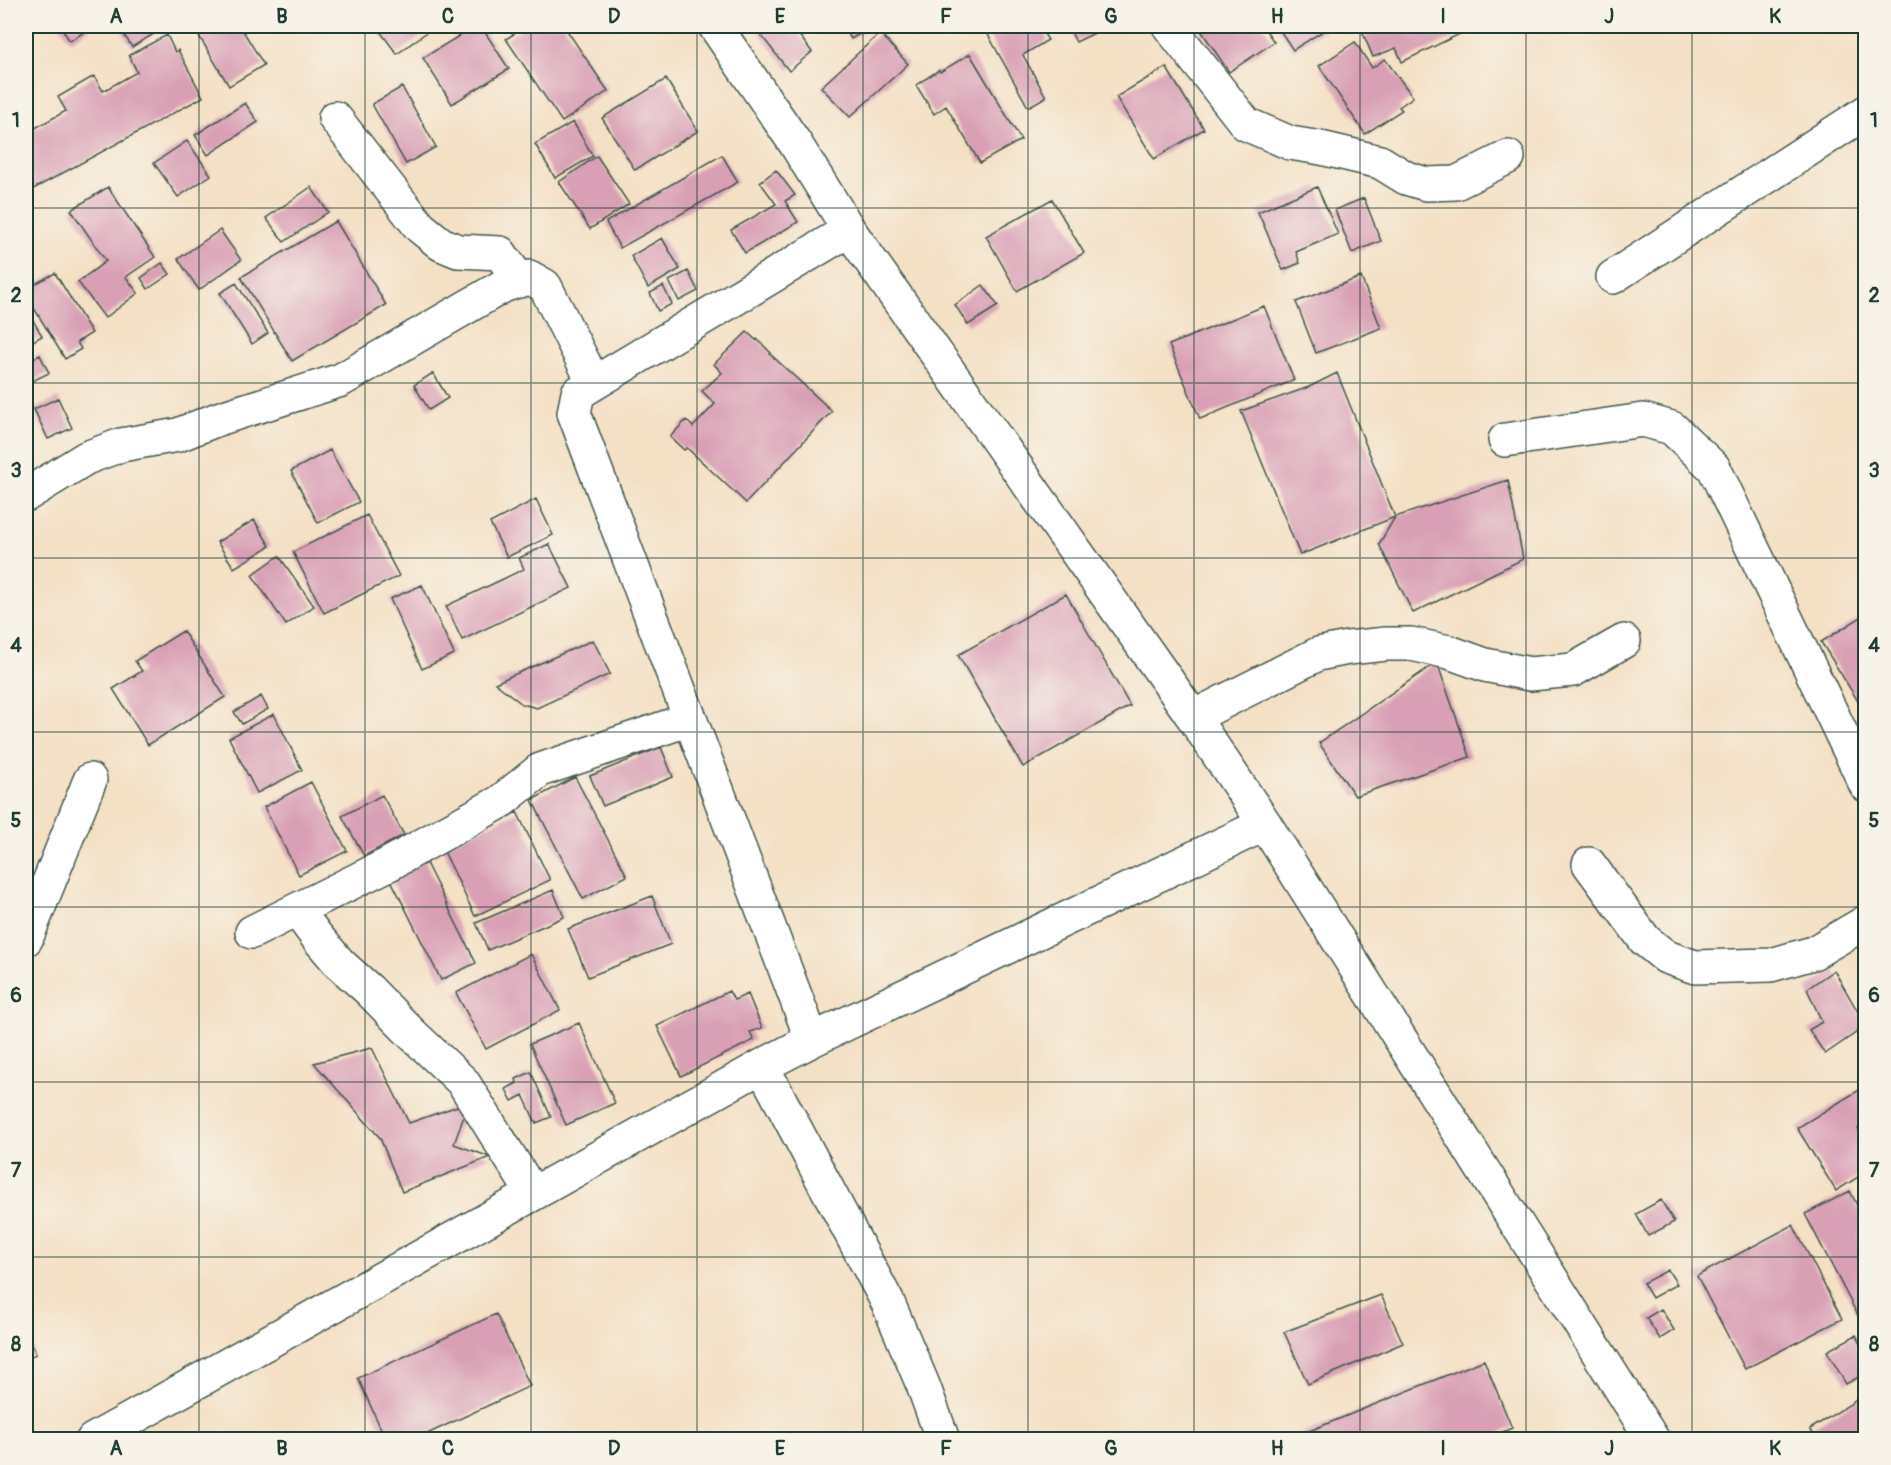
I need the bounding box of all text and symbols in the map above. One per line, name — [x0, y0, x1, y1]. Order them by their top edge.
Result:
text: A — [110, 4, 123, 29]
text: B — [276, 4, 288, 29]
text: C — [442, 4, 454, 29]
text: D — [608, 4, 621, 29]
text: E — [775, 4, 786, 29]
text: F — [940, 4, 952, 29]
text: G — [1104, 4, 1118, 29]
text: H — [1271, 4, 1284, 29]
text: I — [1440, 4, 1446, 29]
text: J — [1604, 4, 1614, 29]
text: K — [1769, 4, 1781, 29]
text: 1 — [12, 108, 20, 133]
text: 1 — [1870, 108, 1878, 133]
text: 2 — [10, 283, 22, 308]
text: 2 — [1868, 283, 1880, 308]
text: 3 — [10, 458, 22, 483]
text: 3 — [1868, 458, 1880, 483]
text: 4 — [10, 633, 22, 658]
text: 4 — [1868, 633, 1880, 658]
text: 5 — [11, 808, 22, 833]
text: 5 — [1869, 808, 1880, 833]
text: 6 — [10, 983, 22, 1008]
text: 6 — [1868, 983, 1880, 1008]
text: 7 — [11, 1158, 22, 1183]
text: 7 — [1869, 1158, 1880, 1183]
text: 8 — [11, 1332, 21, 1357]
text: 8 — [1869, 1332, 1879, 1357]
text: A — [110, 1436, 123, 1461]
text: B — [276, 1436, 288, 1461]
text: C — [442, 1436, 454, 1461]
text: D — [608, 1436, 621, 1461]
text: E — [775, 1436, 786, 1461]
text: F — [940, 1436, 952, 1461]
text: G — [1104, 1436, 1118, 1461]
text: H — [1271, 1436, 1284, 1461]
text: I — [1440, 1436, 1446, 1461]
text: J — [1604, 1436, 1614, 1461]
text: K — [1769, 1436, 1781, 1461]

